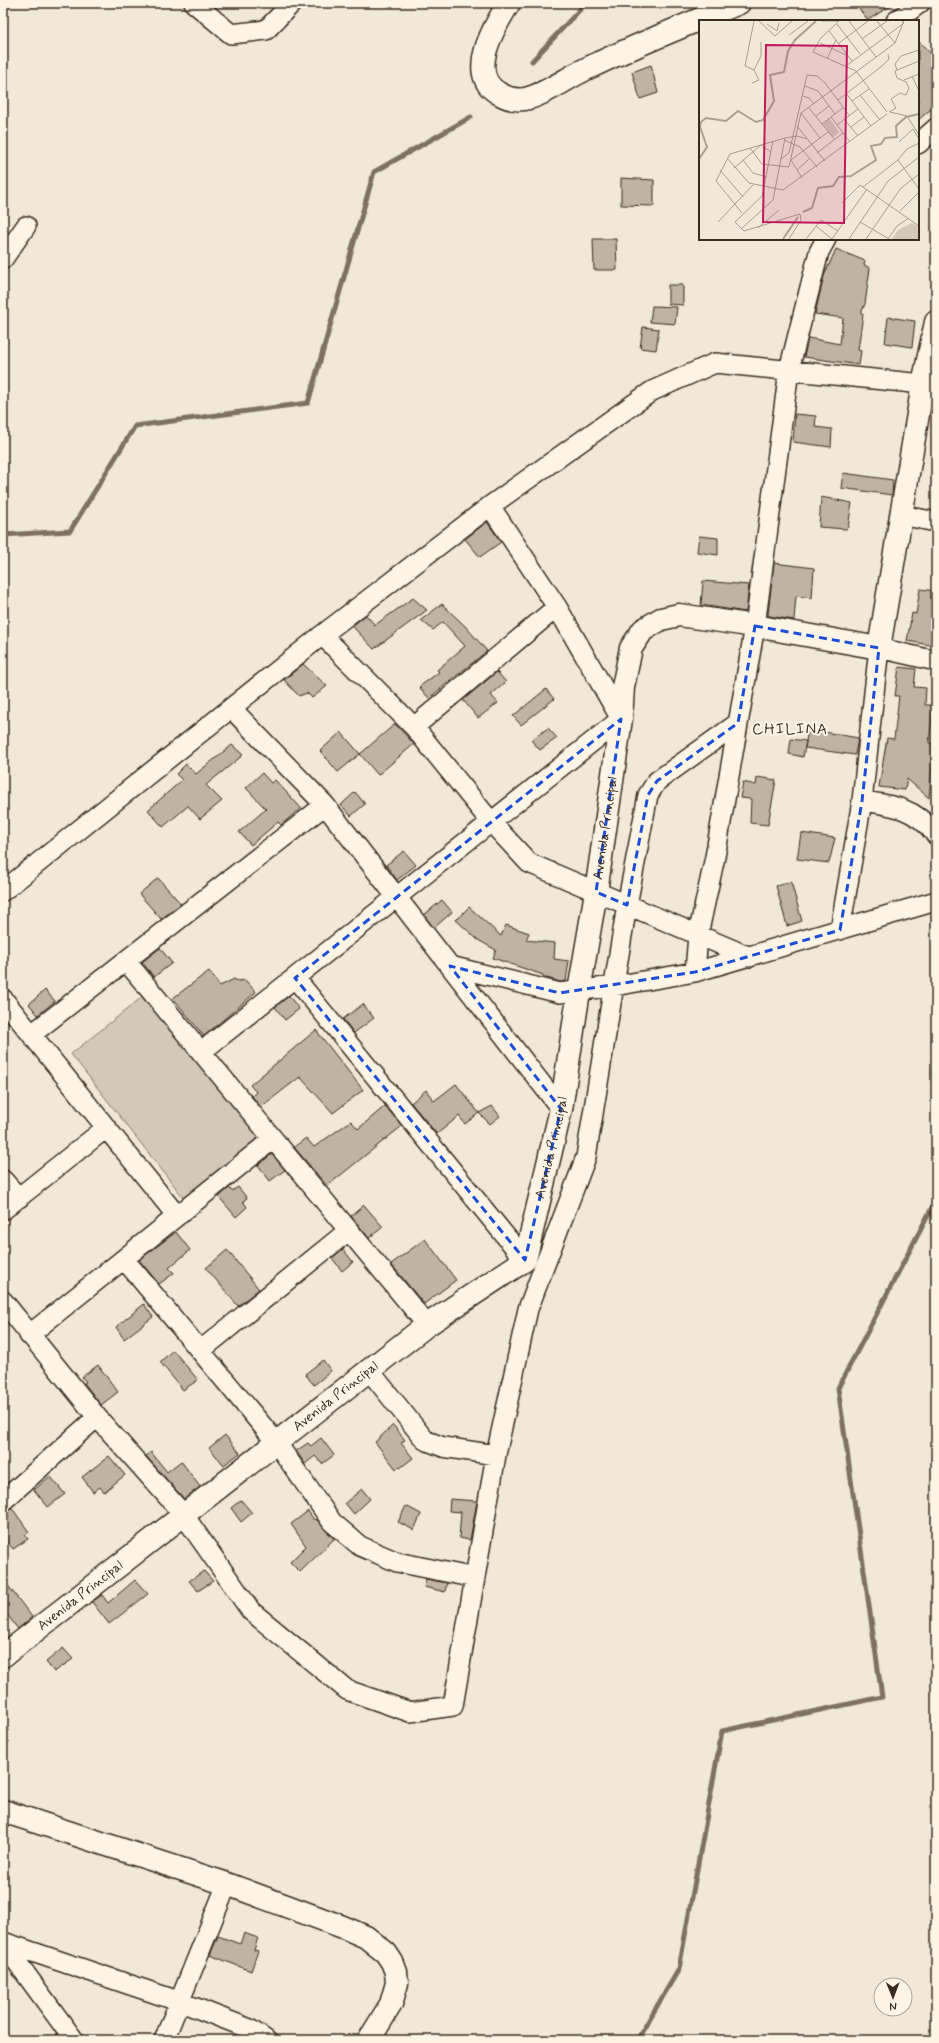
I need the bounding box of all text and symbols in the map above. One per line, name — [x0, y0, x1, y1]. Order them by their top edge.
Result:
inset map — [699, 20, 919, 240]
district label: CHILINA — [752, 719, 828, 740]
street label: Avenida Principal — [589, 775, 622, 881]
street label: Avenida Principal — [531, 1095, 572, 1200]
street label: Avenida Principal — [289, 1357, 382, 1435]
street label: Avenida Principal — [34, 1557, 127, 1635]
north arrow — [873, 1977, 913, 2017]
text: N — [889, 1999, 897, 2013]

